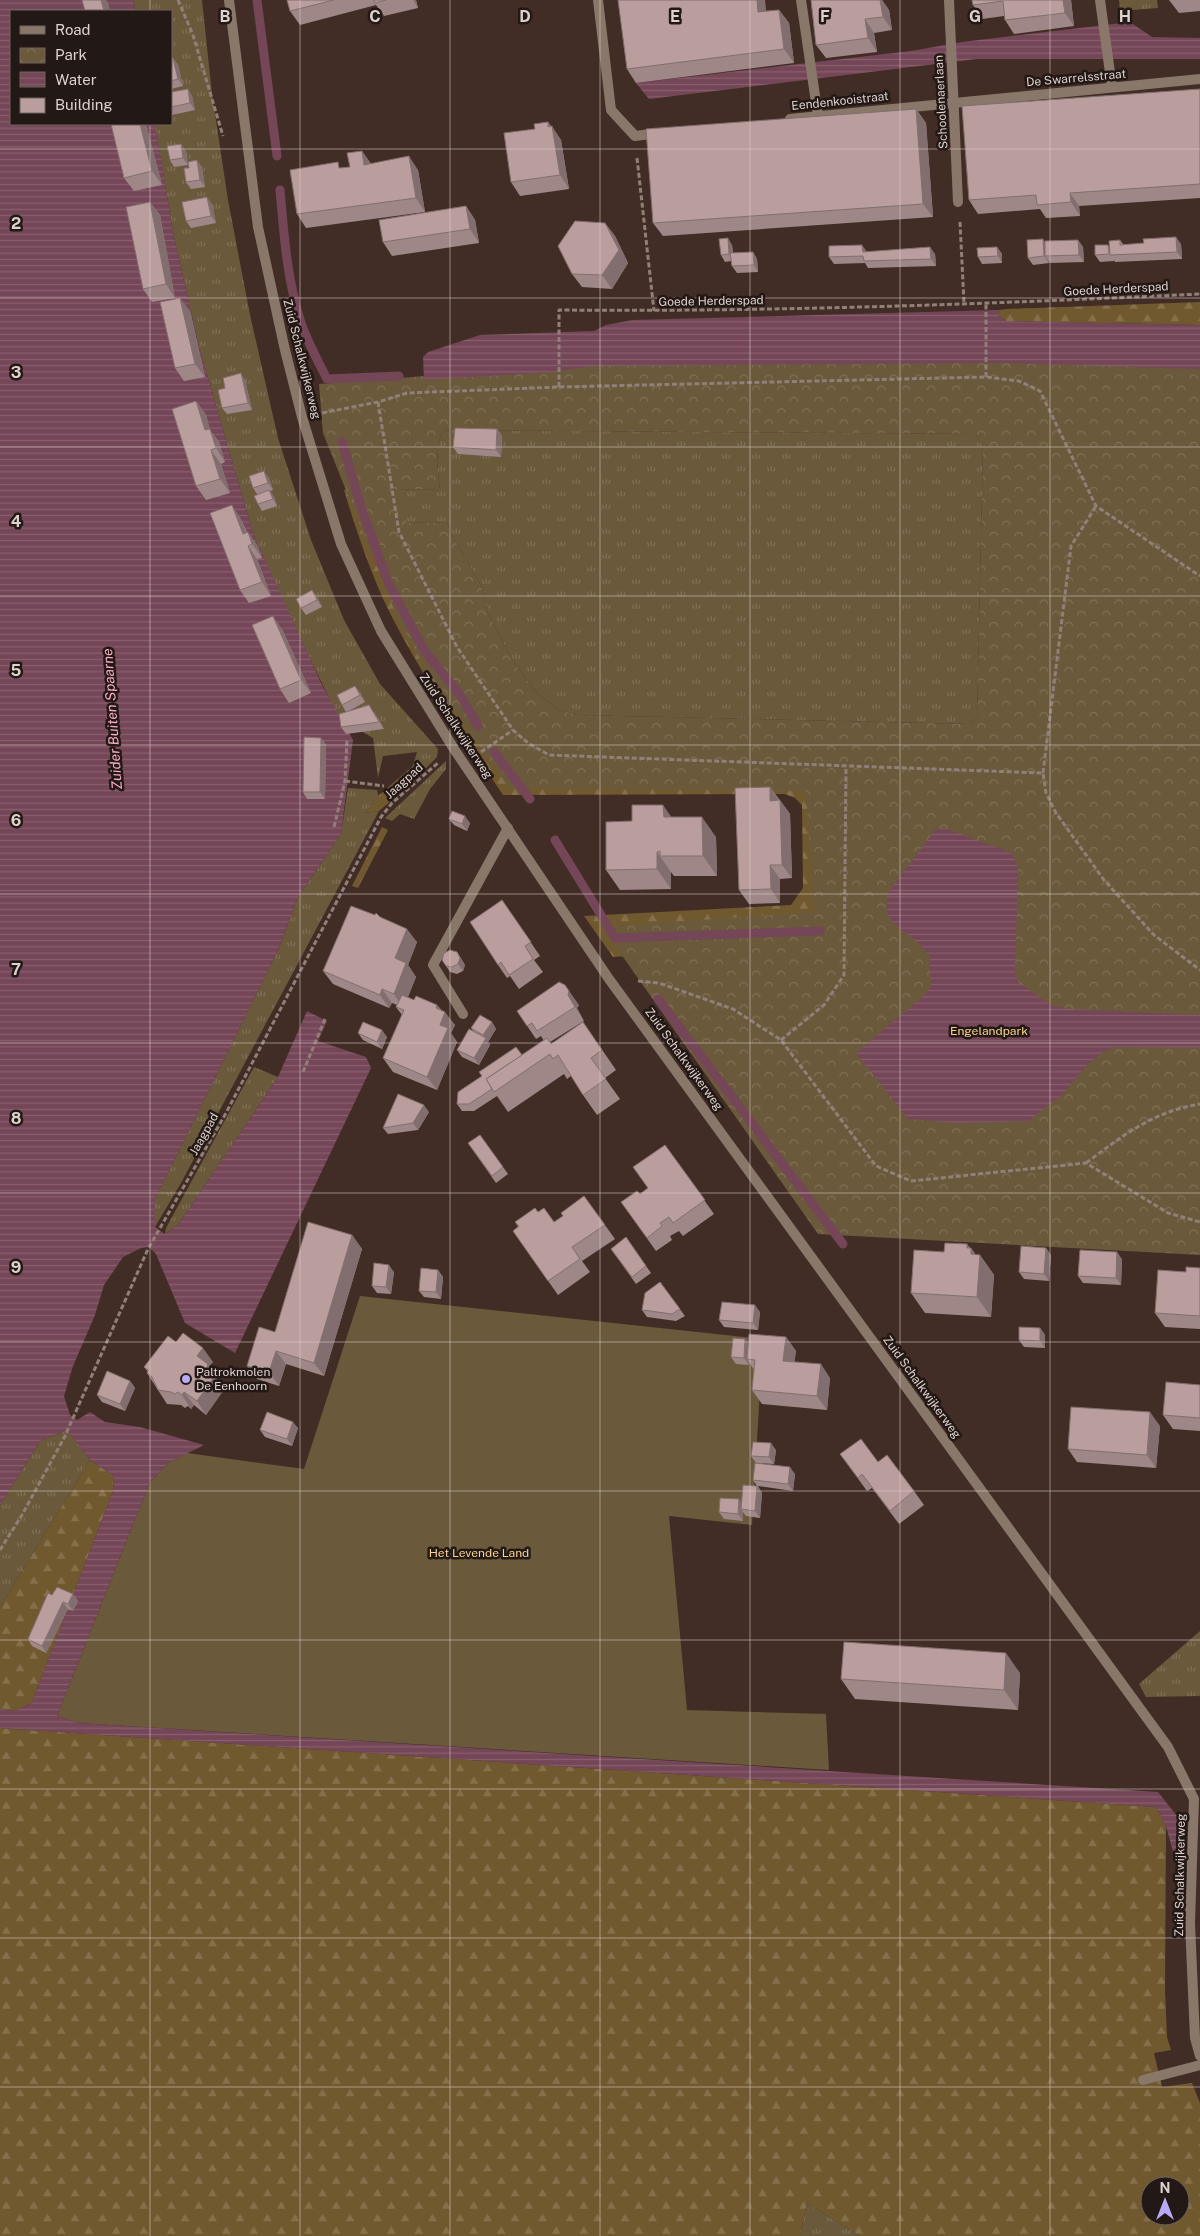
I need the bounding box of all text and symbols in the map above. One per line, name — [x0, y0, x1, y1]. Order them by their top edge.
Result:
text: B — [220, 7, 231, 26]
text: C — [369, 7, 381, 26]
text: D — [519, 7, 531, 26]
text: E — [670, 7, 680, 26]
text: F — [820, 7, 830, 26]
text: G — [969, 7, 981, 26]
text: H — [1119, 7, 1131, 26]
legend — [10, 10, 172, 125]
text: Road — [55, 21, 91, 38]
text: Park — [55, 46, 87, 63]
street label: Schoolenaerlaan — [932, 55, 950, 149]
street label: De Swarrelsstraat — [1025, 67, 1127, 89]
text: Water — [55, 71, 97, 88]
street label: Eendenkooistraat — [791, 89, 890, 113]
text: Building — [55, 96, 113, 113]
text: 2 — [11, 214, 21, 233]
street label: Goede Herderspad — [1063, 279, 1169, 299]
street label: Goede Herderspad — [658, 293, 764, 309]
street label: Zuid Schalkwijkerweg — [280, 297, 324, 421]
text: 3 — [11, 363, 21, 382]
text: 4 — [11, 512, 22, 531]
water label: Zuider Buiten Spaarne — [99, 648, 125, 790]
text: 5 — [11, 661, 22, 680]
street label: Zuid Schalkwijkerweg — [417, 670, 495, 782]
street label: Jaagpad — [382, 760, 426, 802]
text: 6 — [11, 811, 21, 830]
text: 7 — [11, 960, 21, 979]
street label: Zuid Schalkwijkerweg — [642, 1005, 726, 1113]
park label: Engelandpark — [950, 1024, 1028, 1038]
text: 8 — [11, 1109, 22, 1128]
street label: Jaagpad — [187, 1110, 221, 1158]
text: 9 — [11, 1258, 21, 1277]
street label: Zuid Schalkwijkerweg — [880, 1333, 964, 1441]
place label: Paltrokmolen De Eenhoorn — [196, 1365, 270, 1393]
marker: Paltrokmolen De Eenhoorn — [180, 1373, 192, 1385]
park label: Het Levende Land — [429, 1546, 529, 1560]
street label: Zuid Schalkwijkerweg — [1172, 1813, 1188, 1937]
north arrow — [1140, 2176, 1190, 2226]
text: N — [1160, 2180, 1170, 2196]

